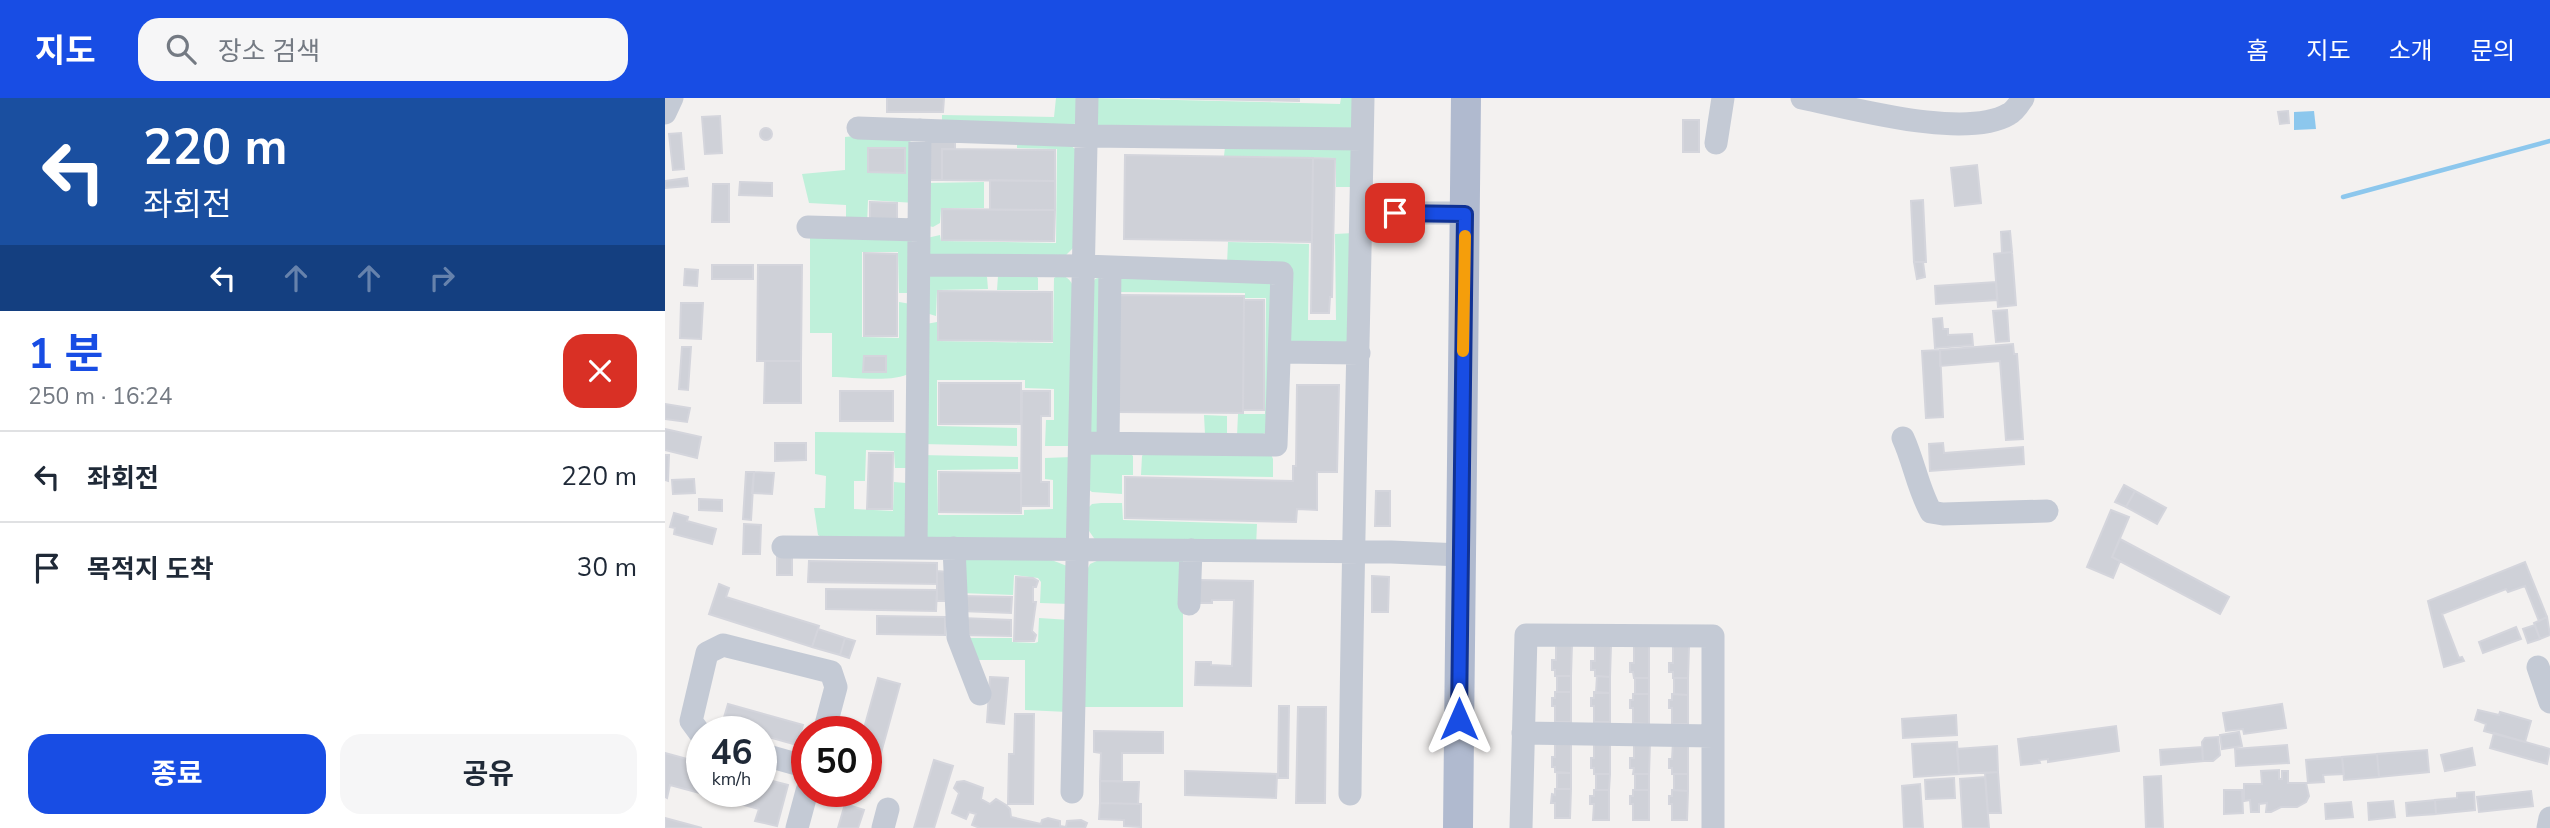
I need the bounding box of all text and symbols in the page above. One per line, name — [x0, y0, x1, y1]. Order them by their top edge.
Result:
search box — [138, 18, 628, 81]
text: 지도 — [35, 29, 96, 74]
icon: search — [162, 30, 200, 68]
text: 장소 검색 — [218, 34, 320, 69]
text: 홈 — [2246, 35, 2268, 67]
text: 지도 — [2306, 35, 2351, 67]
text: 소개 — [2389, 35, 2433, 67]
text: 문의 — [2471, 35, 2515, 67]
text: 220 m — [143, 114, 287, 181]
icon: left — [28, 126, 119, 217]
text: 좌회전 — [143, 183, 231, 226]
pin — [1365, 183, 1425, 243]
icon: arrive — [1376, 194, 1414, 232]
icon: left — [204, 259, 242, 297]
icon: ahead — [277, 259, 315, 297]
icon: ahead — [350, 259, 388, 297]
icon: right — [423, 259, 461, 297]
text: 1 분 — [28, 326, 103, 383]
button: close — [563, 334, 637, 408]
text: 250 m · 16:24 — [28, 381, 173, 412]
icon: left — [28, 458, 66, 496]
text: 220 m — [561, 459, 637, 494]
text: 좌회전 — [87, 461, 159, 496]
icon: arrive — [28, 549, 66, 587]
text: 30 m — [577, 550, 637, 585]
text: 목적지 도착 — [87, 552, 214, 587]
position arrow — [1422, 682, 1496, 756]
speed limit sign: 50 — [791, 716, 882, 807]
text: 46 — [710, 729, 753, 776]
button: 종료 — [28, 734, 326, 814]
button: 공유 — [340, 734, 637, 814]
text: km/h — [712, 767, 751, 791]

